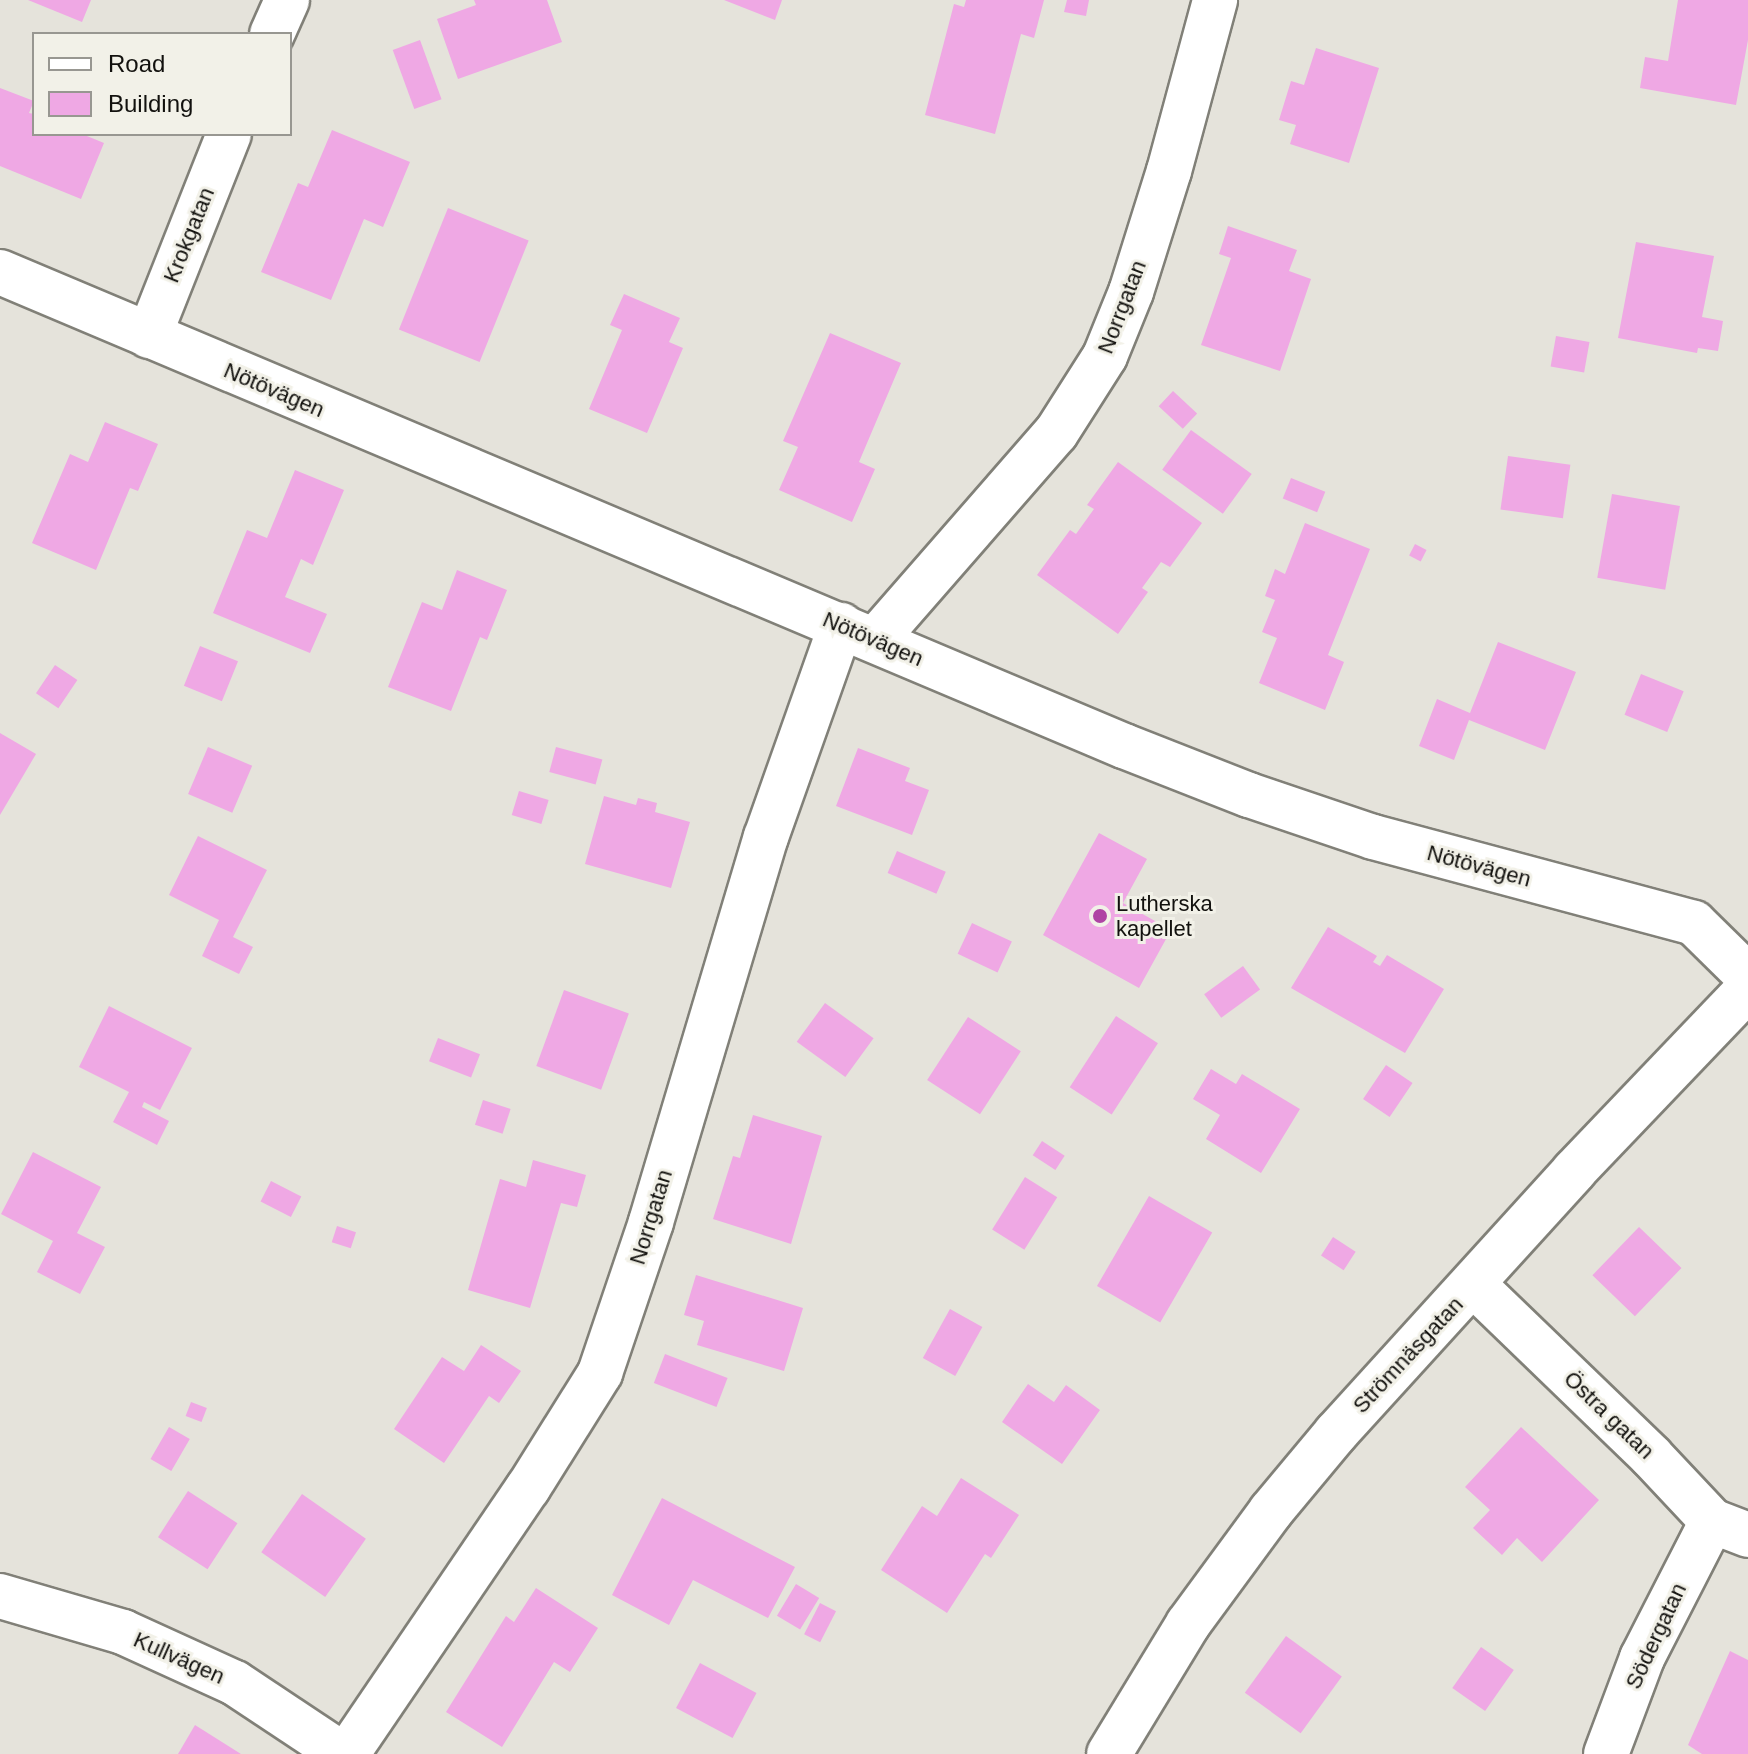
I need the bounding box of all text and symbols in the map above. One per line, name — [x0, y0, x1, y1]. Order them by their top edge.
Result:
legend — [32, 32, 292, 136]
text: Road — [108, 50, 165, 77]
text: Building — [108, 90, 193, 117]
street label: Krokgatan — [158, 184, 220, 286]
street label: Norrgatan — [1092, 257, 1152, 357]
street label: Nötövägen — [220, 357, 328, 423]
street label: Nötövägen — [819, 606, 927, 672]
street label: Nötövägen — [1424, 839, 1534, 893]
place label: Lutherska kapellet — [1116, 890, 1213, 942]
marker: Lutherska kapellet — [1091, 907, 1109, 925]
street label: Norrgatan — [624, 1166, 678, 1268]
street label: Strömnäsgatan — [1347, 1291, 1469, 1419]
street label: Östra gatan — [1558, 1366, 1660, 1464]
street label: Södergatan — [1620, 1579, 1692, 1693]
street label: Kullvägen — [129, 1626, 229, 1690]

